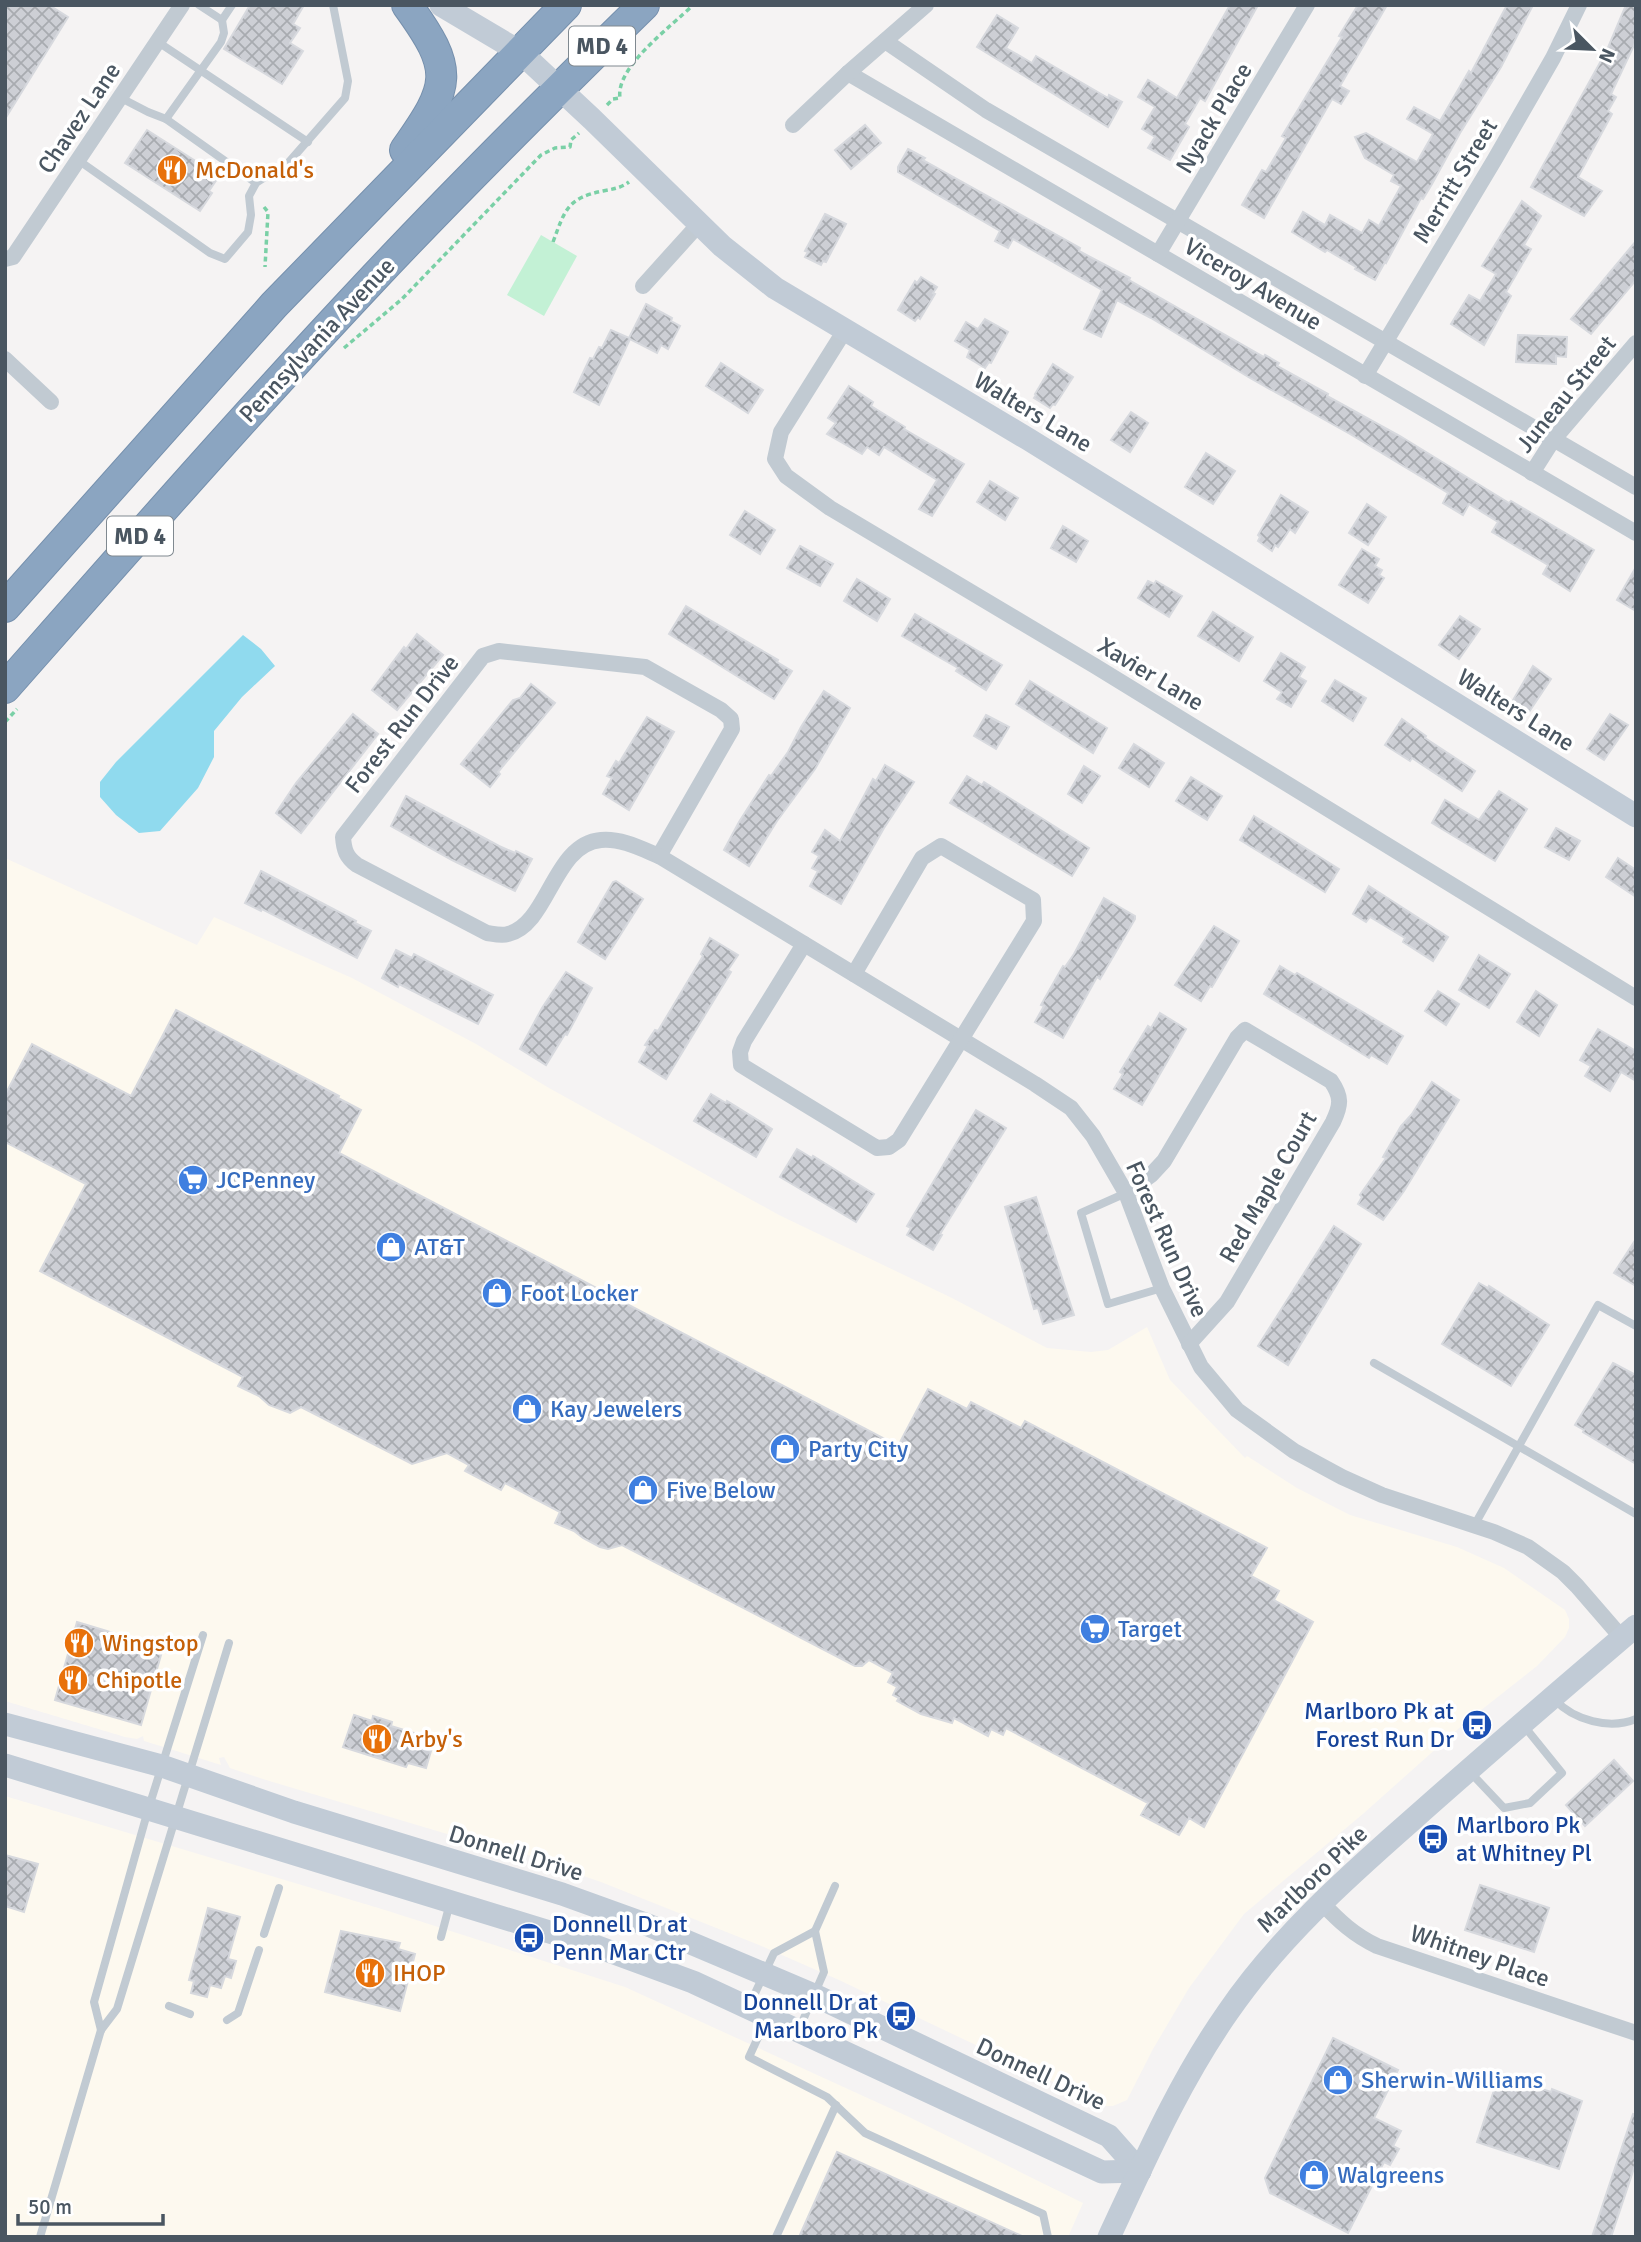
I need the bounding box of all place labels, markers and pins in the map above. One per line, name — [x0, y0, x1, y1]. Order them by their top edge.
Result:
restaurant icon: McDonald's — [155, 153, 189, 187]
place label: McDonald's — [195, 155, 314, 185]
supermarket icon: JCPenney — [176, 1163, 210, 1197]
place label: JCPenney — [216, 1165, 315, 1195]
shop icon: AT&T — [374, 1230, 408, 1264]
place label: AT&T — [414, 1232, 465, 1262]
shop icon: Foot Locker — [480, 1276, 514, 1310]
place label: Foot Locker — [520, 1278, 639, 1308]
shop icon: Kay Jewelers — [510, 1392, 544, 1426]
place label: Kay Jewelers — [550, 1394, 682, 1424]
shop icon: Party City — [768, 1432, 802, 1466]
place label: Party City — [808, 1434, 908, 1464]
shop icon: Five Below — [626, 1473, 660, 1507]
place label: Five Below — [666, 1475, 776, 1505]
supermarket icon: Target — [1078, 1612, 1112, 1646]
place label: Target — [1118, 1614, 1182, 1644]
restaurant icon: Wingstop — [62, 1626, 96, 1660]
place label: Wingstop — [102, 1628, 199, 1658]
restaurant icon: Chipotle — [56, 1663, 90, 1697]
place label: Chipotle — [96, 1665, 182, 1695]
place label: Marlboro Pk at Forest Run Dr — [1304, 1696, 1454, 1754]
bus stop icon: Marlboro Pk at Forest Run Dr — [1460, 1708, 1494, 1742]
restaurant icon: Arby's — [360, 1722, 394, 1756]
place label: Arby's — [400, 1724, 463, 1754]
place label: Marlboro Pk at Whitney Pl — [1456, 1810, 1592, 1868]
bus stop icon: Marlboro Pk at Whitney Pl — [1416, 1822, 1450, 1856]
place label: Donnell Dr at Penn Mar Ctr — [552, 1909, 687, 1967]
bus stop icon: Donnell Dr at Penn Mar Ctr — [512, 1921, 546, 1955]
restaurant icon: IHOP — [353, 1956, 387, 1990]
place label: IHOP — [393, 1958, 446, 1988]
place label: Donnell Dr at Marlboro Pk — [743, 1987, 878, 2045]
bus stop icon: Donnell Dr at Marlboro Pk — [884, 1999, 918, 2033]
shop icon: Sherwin-Williams — [1321, 2063, 1355, 2097]
place label: Sherwin-Williams — [1361, 2065, 1543, 2095]
shop icon: Walgreens — [1297, 2158, 1331, 2192]
place label: Walgreens — [1337, 2160, 1444, 2190]

